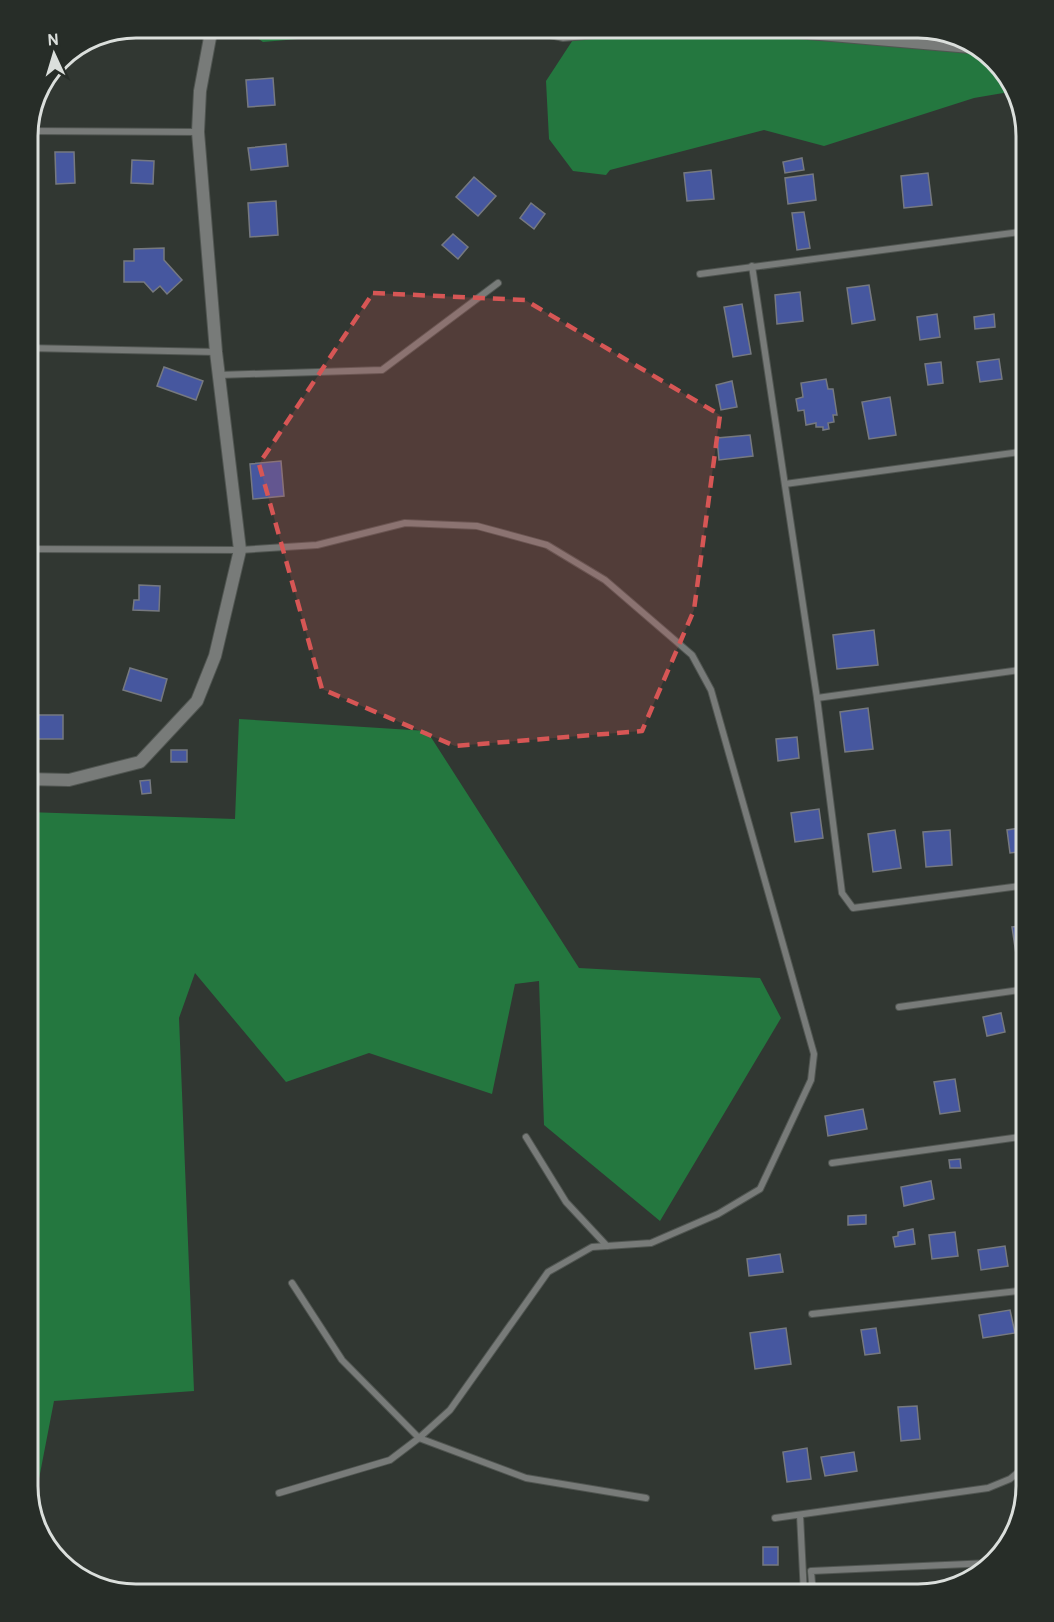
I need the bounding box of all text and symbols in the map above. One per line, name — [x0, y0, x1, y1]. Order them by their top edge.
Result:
north arrow — [24, 24, 84, 84]
text: N — [47, 31, 60, 51]

